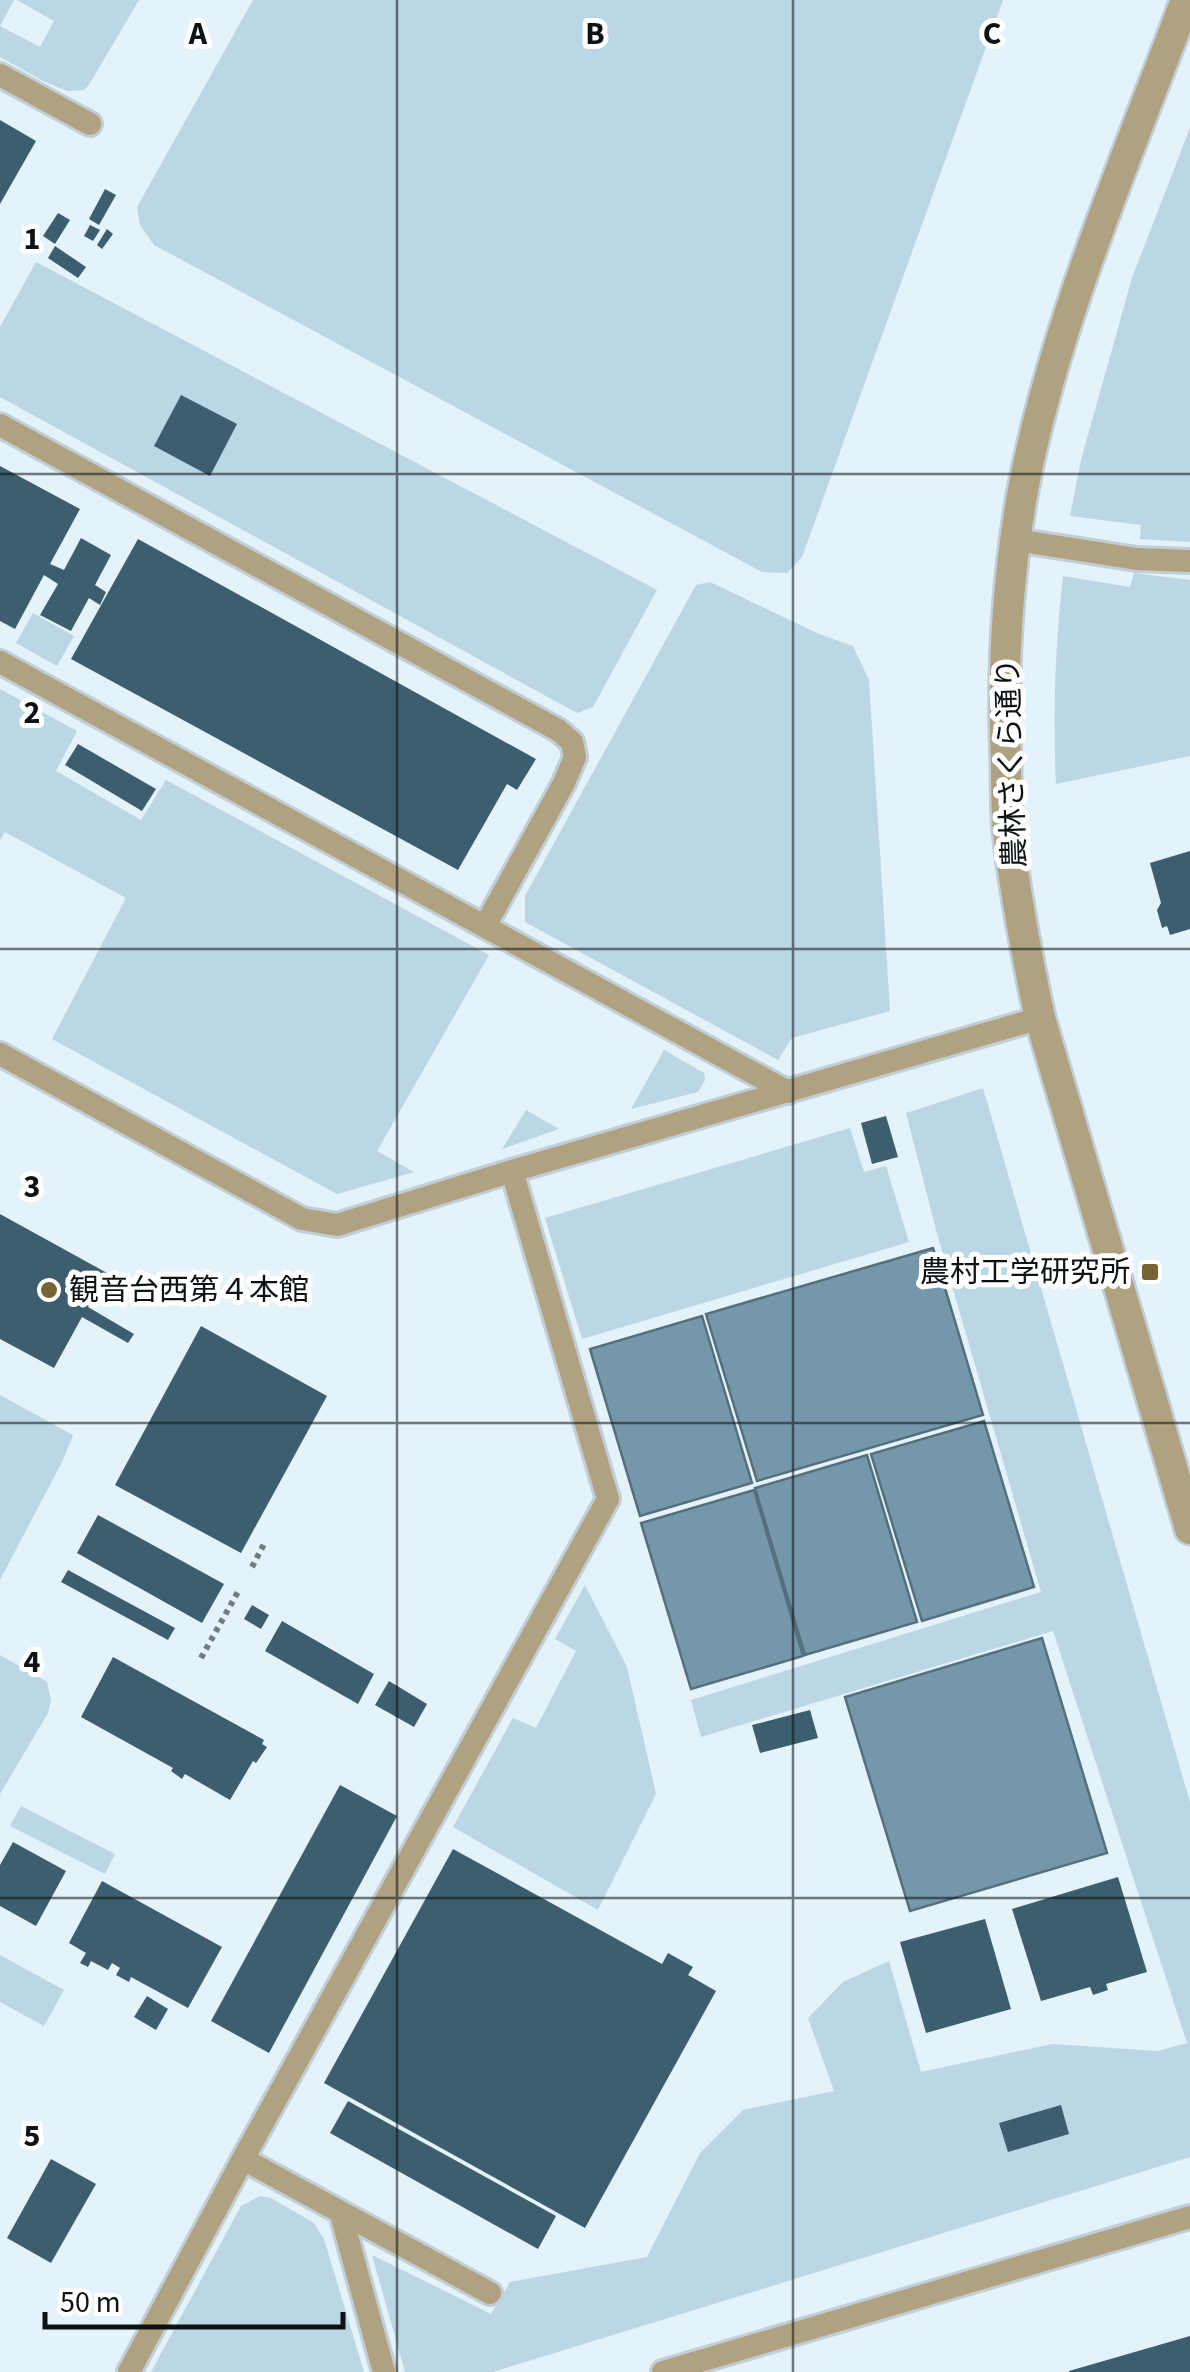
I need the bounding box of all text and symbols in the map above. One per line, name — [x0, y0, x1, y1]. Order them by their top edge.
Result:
text: A — [188, 11, 208, 57]
text: B — [585, 11, 605, 57]
text: C — [983, 11, 1001, 57]
text: 1 — [24, 216, 40, 262]
street label: 農林さくら通り — [986, 657, 1037, 869]
text: 2 — [24, 690, 40, 736]
text: 3 — [24, 1164, 40, 1210]
place label: 農村工学研究所 — [920, 1251, 1130, 1294]
marker: 農村工学研究所 — [1139, 1261, 1161, 1283]
place label: 観音台西第４本館 — [69, 1269, 309, 1312]
marker: 観音台西第４本館 — [38, 1279, 60, 1301]
text: 4 — [24, 1639, 41, 1685]
text: 5 — [24, 2113, 40, 2159]
scale bar — [45, 2267, 342, 2329]
text: 50 m — [60, 2281, 121, 2324]

